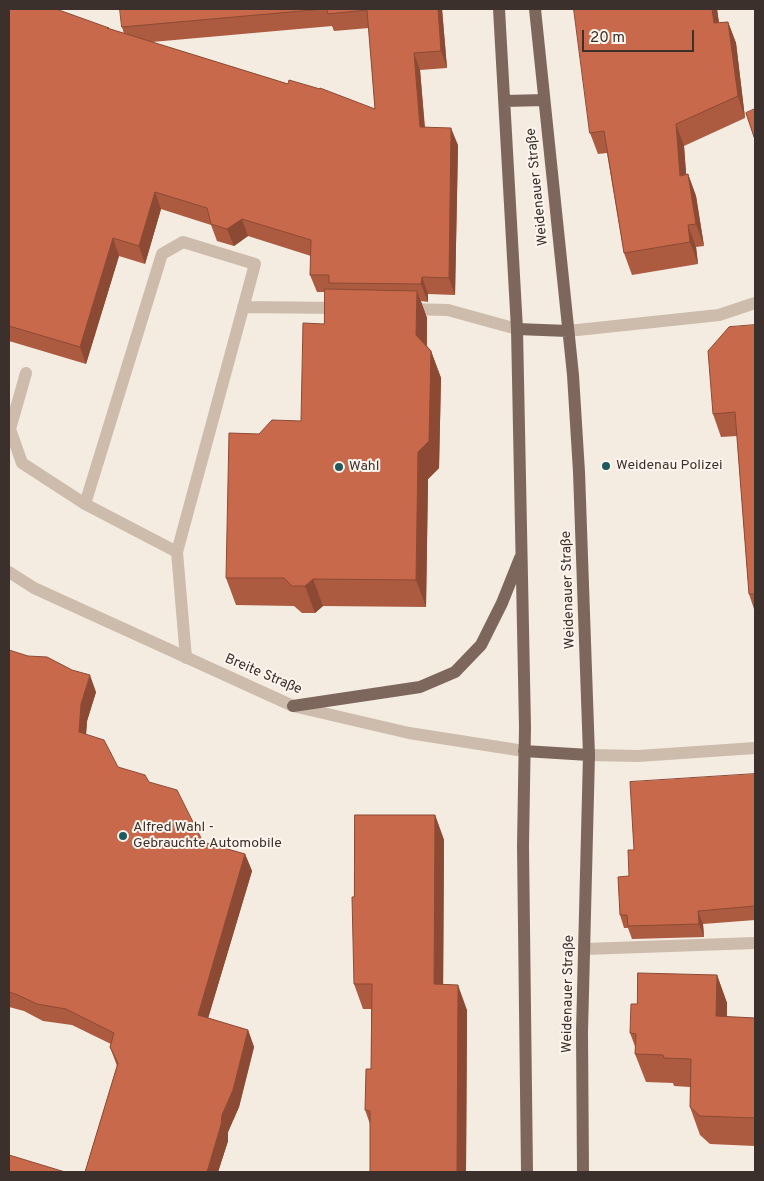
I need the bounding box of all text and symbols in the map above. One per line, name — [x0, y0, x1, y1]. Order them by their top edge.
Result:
scale bar — [584, 20, 696, 52]
text: 20 m — [590, 29, 625, 48]
street label: Weidenauer Straße — [523, 127, 553, 247]
place label: Weidenau Polizei — [616, 458, 723, 474]
place label: Wahl — [349, 459, 379, 475]
marker: Weidenau Polizei — [600, 460, 612, 472]
marker: Wahl — [333, 461, 345, 473]
street label: Weidenauer Straße — [559, 531, 579, 649]
street label: Breite Straße — [222, 651, 304, 699]
place label: Alfred Wahl - Gebrauchte Automobile — [133, 820, 282, 852]
marker: Alfred Wahl - Gebrauchte Automobile — [117, 830, 129, 842]
street label: Weidenauer Straße — [560, 935, 578, 1053]

